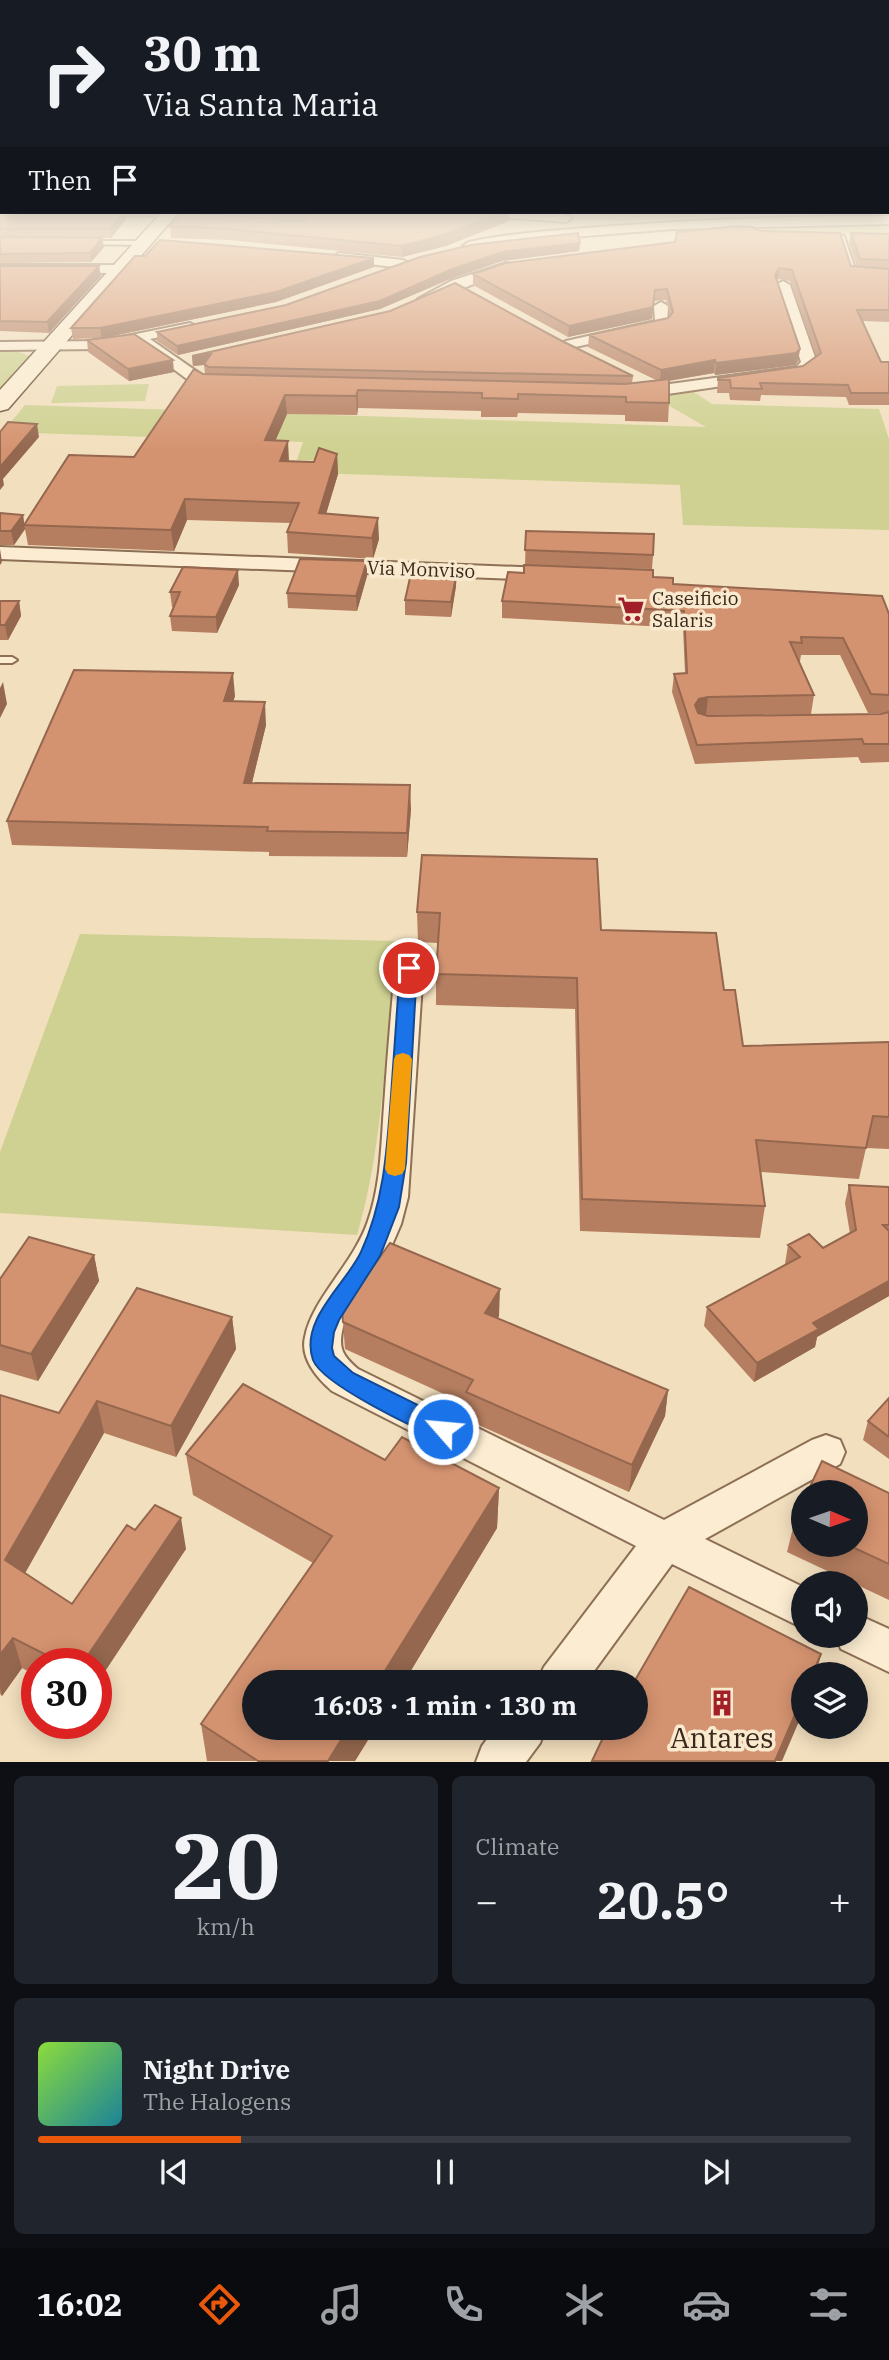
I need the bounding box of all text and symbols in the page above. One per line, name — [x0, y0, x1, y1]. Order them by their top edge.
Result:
text: 30 m — [143, 21, 261, 84]
icon: right — [28, 28, 119, 119]
text: Via Santa Maria — [143, 83, 379, 125]
icon: arrive — [106, 161, 144, 199]
text: Then — [28, 163, 92, 197]
street label: Via Monviso — [366, 555, 476, 583]
place label: Caseificio Salaris — [652, 586, 739, 632]
supermarket icon: Caseificio Salaris — [616, 594, 646, 624]
pin — [379, 938, 439, 998]
icon: arrive — [390, 949, 428, 987]
position arrow — [406, 1392, 480, 1466]
north arrow — [791, 1480, 868, 1558]
map controls — [791, 1480, 868, 1739]
button: sound — [791, 1571, 868, 1648]
speed limit sign: 30 — [21, 1648, 112, 1739]
button: layers — [791, 1662, 868, 1739]
text: 16:03 · 1 min · 130 m — [313, 1688, 577, 1722]
building icon: Antares — [707, 1688, 737, 1718]
place label: Antares — [670, 1719, 774, 1756]
text: 20 — [171, 1806, 280, 1924]
text: Climate — [476, 1831, 559, 1861]
text: 20.5° — [597, 1866, 730, 1933]
text: − — [476, 1876, 498, 1925]
text: + — [828, 1876, 851, 1925]
text: km/h — [197, 1911, 255, 1941]
text: Night Drive — [143, 2052, 290, 2086]
text: The Halogens — [143, 2086, 291, 2116]
icon: previous — [155, 2153, 193, 2191]
icon: pause — [426, 2153, 464, 2191]
icon: next — [697, 2153, 735, 2191]
icon: directions — [195, 2280, 244, 2329]
icon: music — [317, 2280, 366, 2329]
icon: phone — [439, 2280, 488, 2329]
icon: climate — [560, 2280, 609, 2329]
icon: car — [682, 2280, 731, 2329]
icon: filters — [804, 2280, 853, 2329]
text: 16:02 — [36, 2283, 123, 2325]

